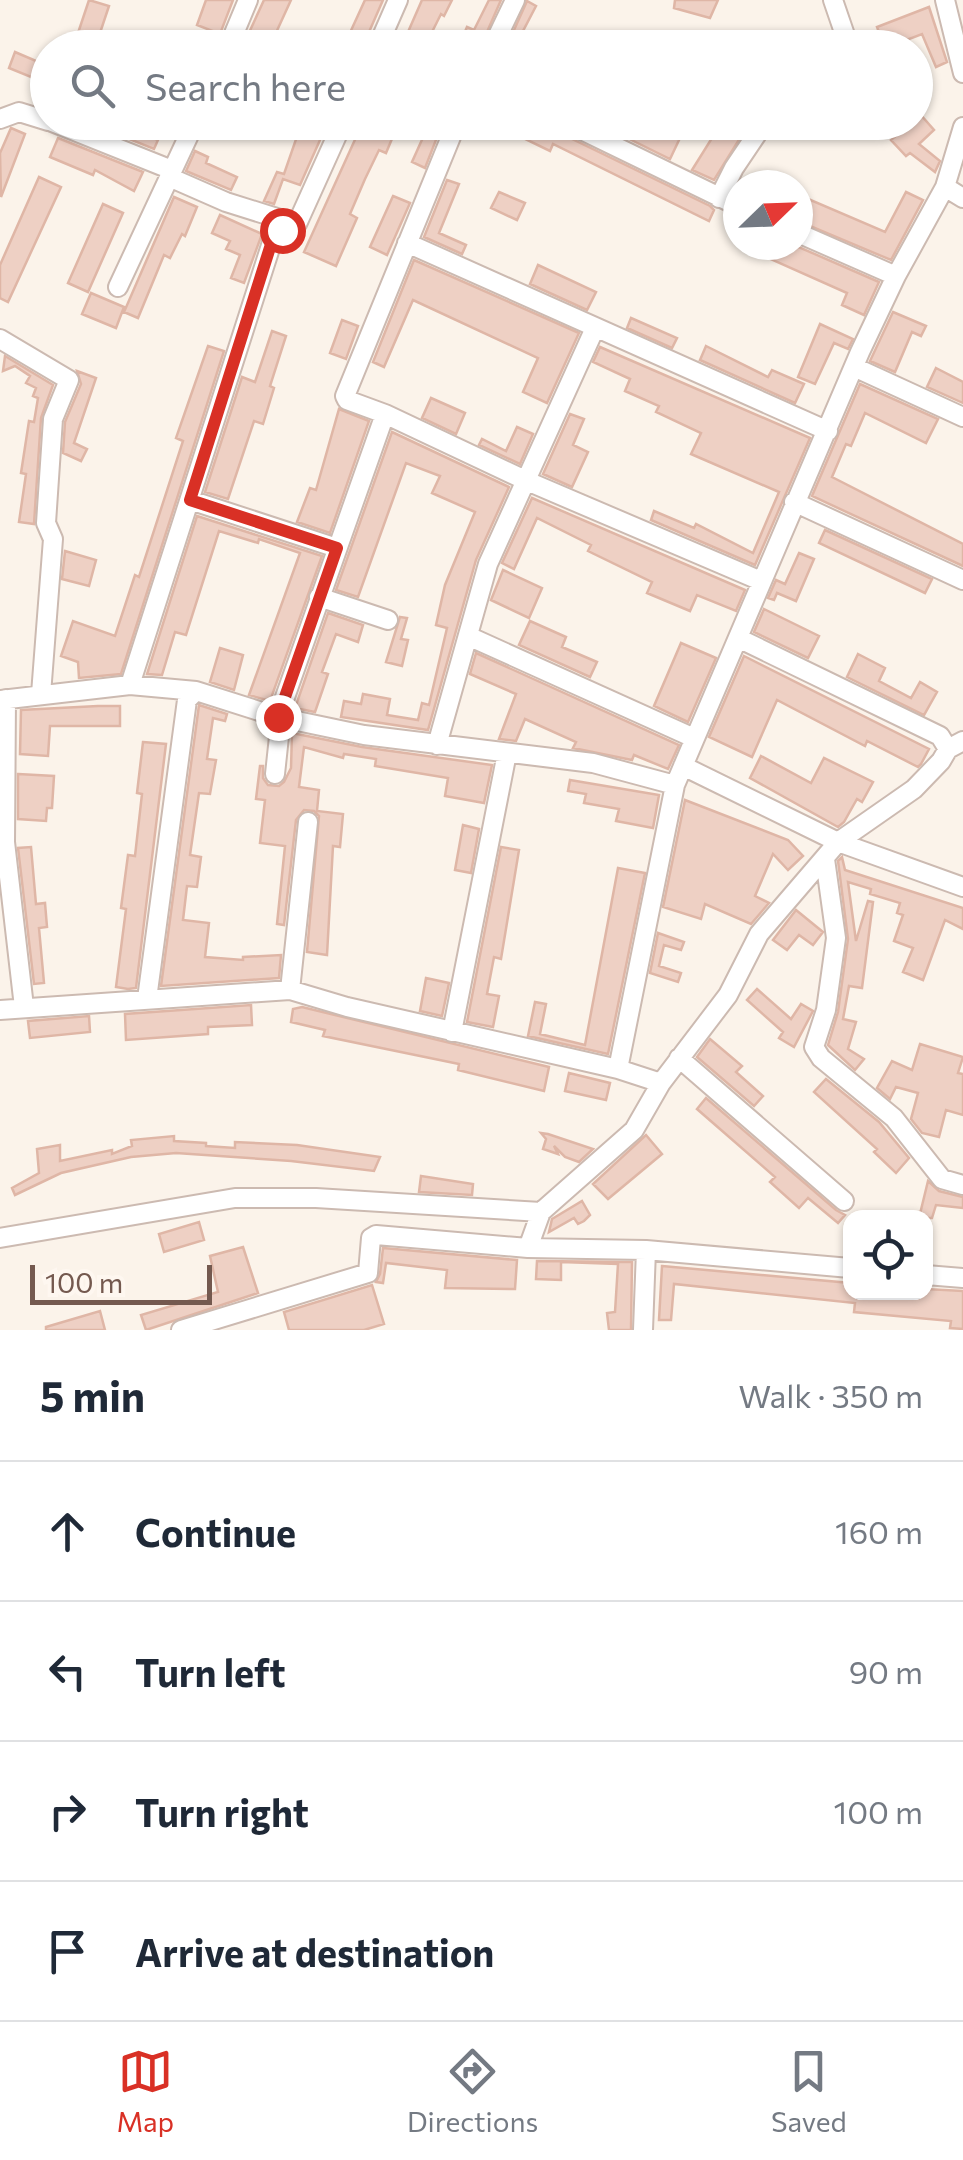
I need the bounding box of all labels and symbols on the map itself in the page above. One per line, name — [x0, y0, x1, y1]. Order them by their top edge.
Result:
north arrow — [723, 170, 813, 260]
route start — [260, 208, 306, 254]
route end — [256, 695, 302, 741]
scale bar — [30, 1260, 212, 1304]

